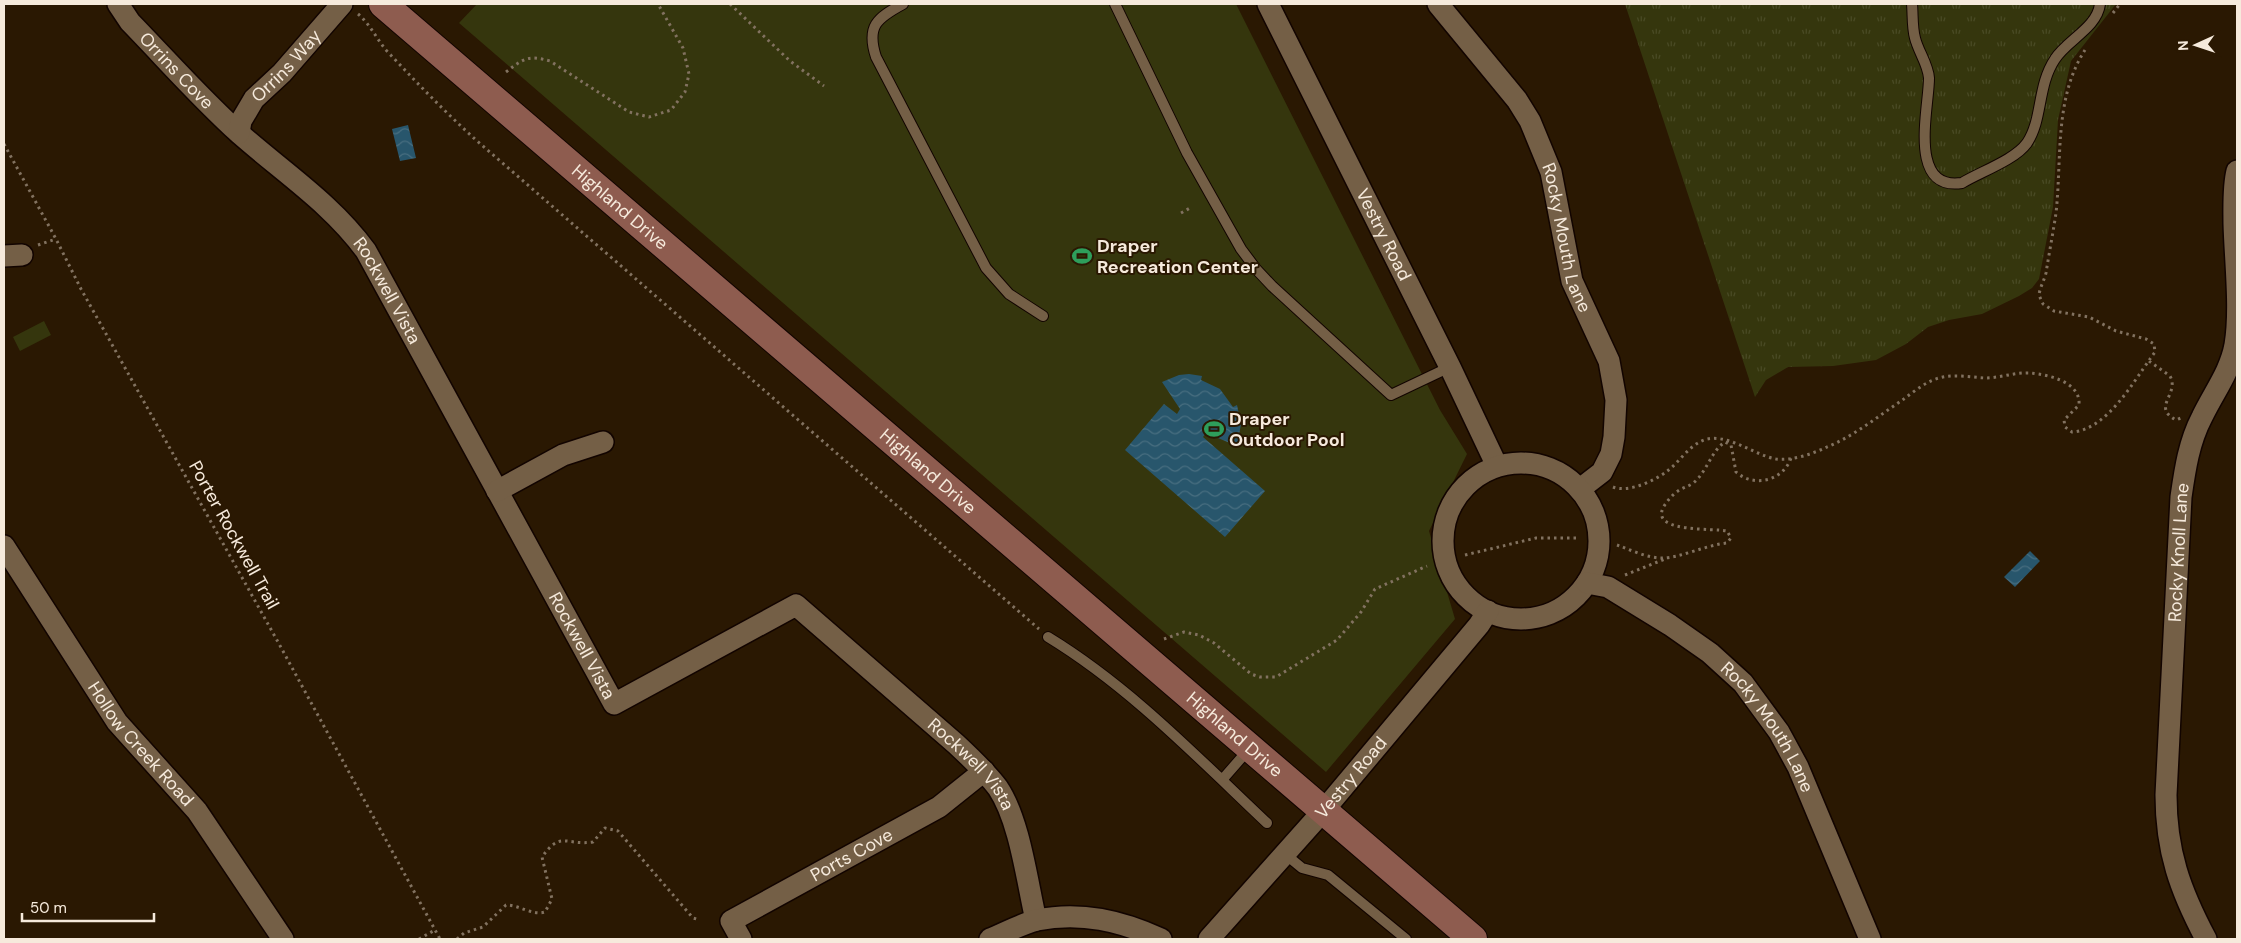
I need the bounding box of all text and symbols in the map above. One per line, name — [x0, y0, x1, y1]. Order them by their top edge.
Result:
north arrow — [2171, 20, 2221, 70]
street label: Orrins Way — [246, 24, 326, 108]
street label: Orrins Cove — [134, 27, 219, 115]
text: N — [2174, 40, 2192, 51]
street label: Highland Drive — [566, 159, 673, 255]
street label: Rocky Mouth Lane — [1537, 159, 1597, 316]
street label: Vestry Road — [1350, 184, 1417, 285]
street label: Rockwell Vista — [348, 232, 427, 348]
place label: Draper Recreation Center — [1097, 234, 1258, 279]
sports icon: Draper Recreation Center — [1071, 245, 1093, 267]
place label: Draper Outdoor Pool — [1229, 407, 1344, 452]
sports icon: Draper Outdoor Pool — [1203, 418, 1225, 440]
street label: Highland Drive — [875, 423, 981, 520]
street label: Porter Rockwell Trail — [183, 456, 285, 614]
street label: Rocky Knoll Lane — [2163, 481, 2195, 623]
street label: Rockwell Vista — [543, 588, 621, 703]
street label: Rocky Mouth Lane — [1716, 657, 1819, 796]
street label: Hollow Creek Road — [82, 677, 199, 811]
street label: Highland Drive — [1181, 686, 1288, 783]
street label: Rockwell Vista — [923, 713, 1020, 814]
street label: Vestry Road — [1310, 732, 1392, 824]
street label: Ports Cove — [806, 823, 897, 887]
scale bar — [22, 890, 155, 922]
text: 50 m — [30, 898, 67, 918]

